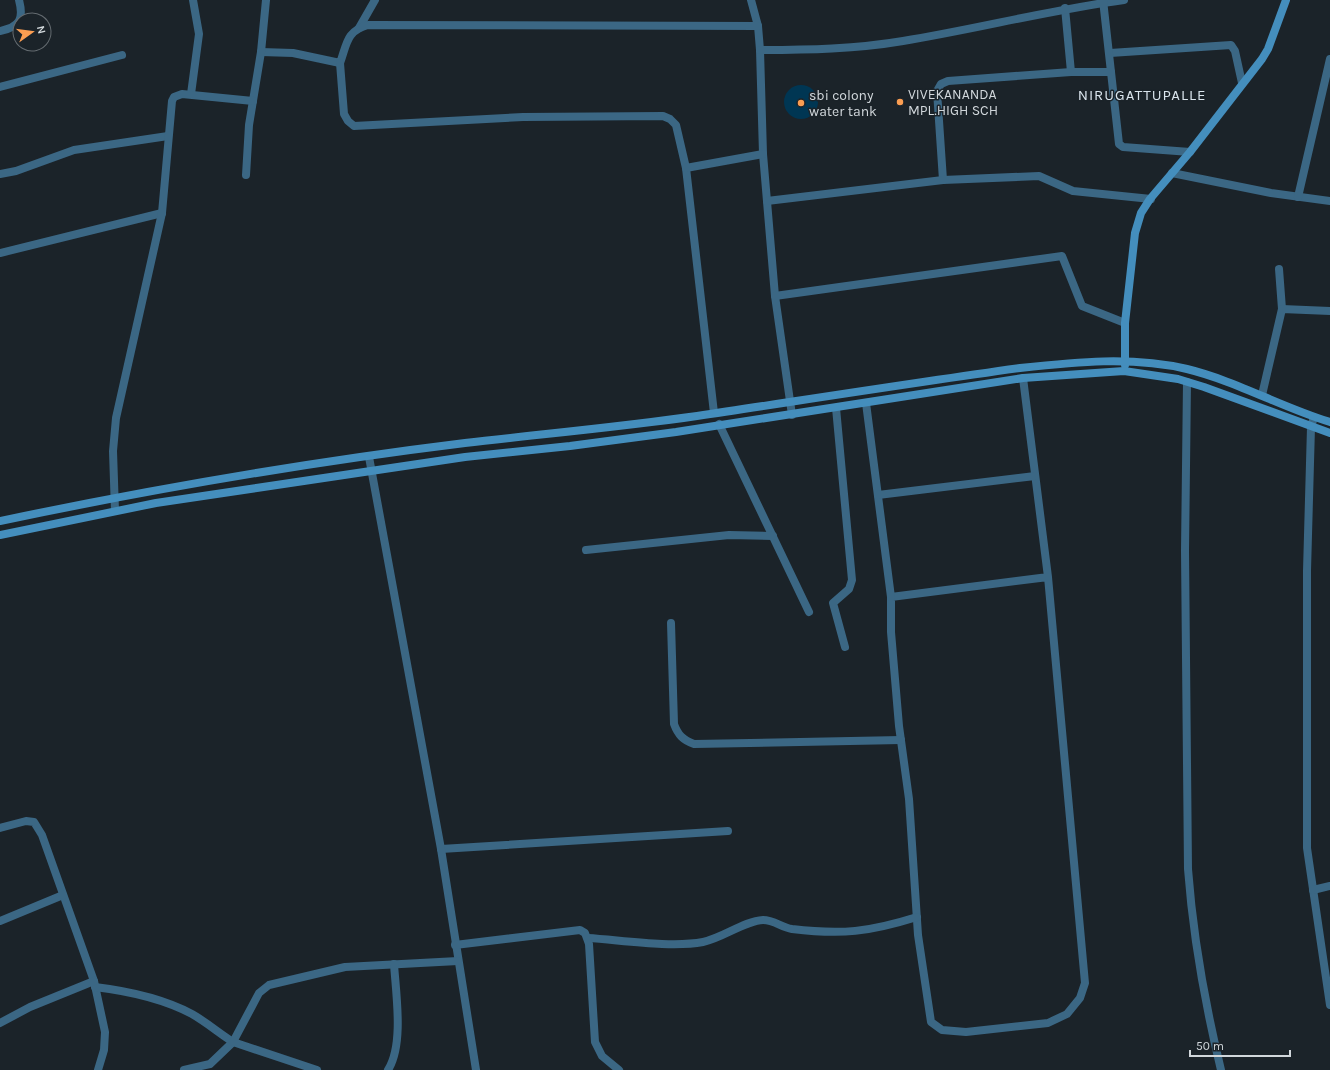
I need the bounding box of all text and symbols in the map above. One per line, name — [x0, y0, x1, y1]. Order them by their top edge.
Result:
north arrow — [12, 12, 52, 52]
text: N — [34, 24, 48, 35]
place label: VIVEKANANDA MPL.HIGH SCH — [908, 86, 998, 119]
district label: NIRUGATTUPALLE — [1078, 86, 1206, 104]
place label: sbi colony water tank — [809, 87, 877, 120]
marker: VIVEKANANDA MPL.HIGH SCH — [895, 97, 905, 107]
marker: sbi colony water tank — [796, 98, 806, 108]
scale bar — [1190, 1032, 1290, 1058]
text: 50 m — [1196, 1039, 1224, 1053]

